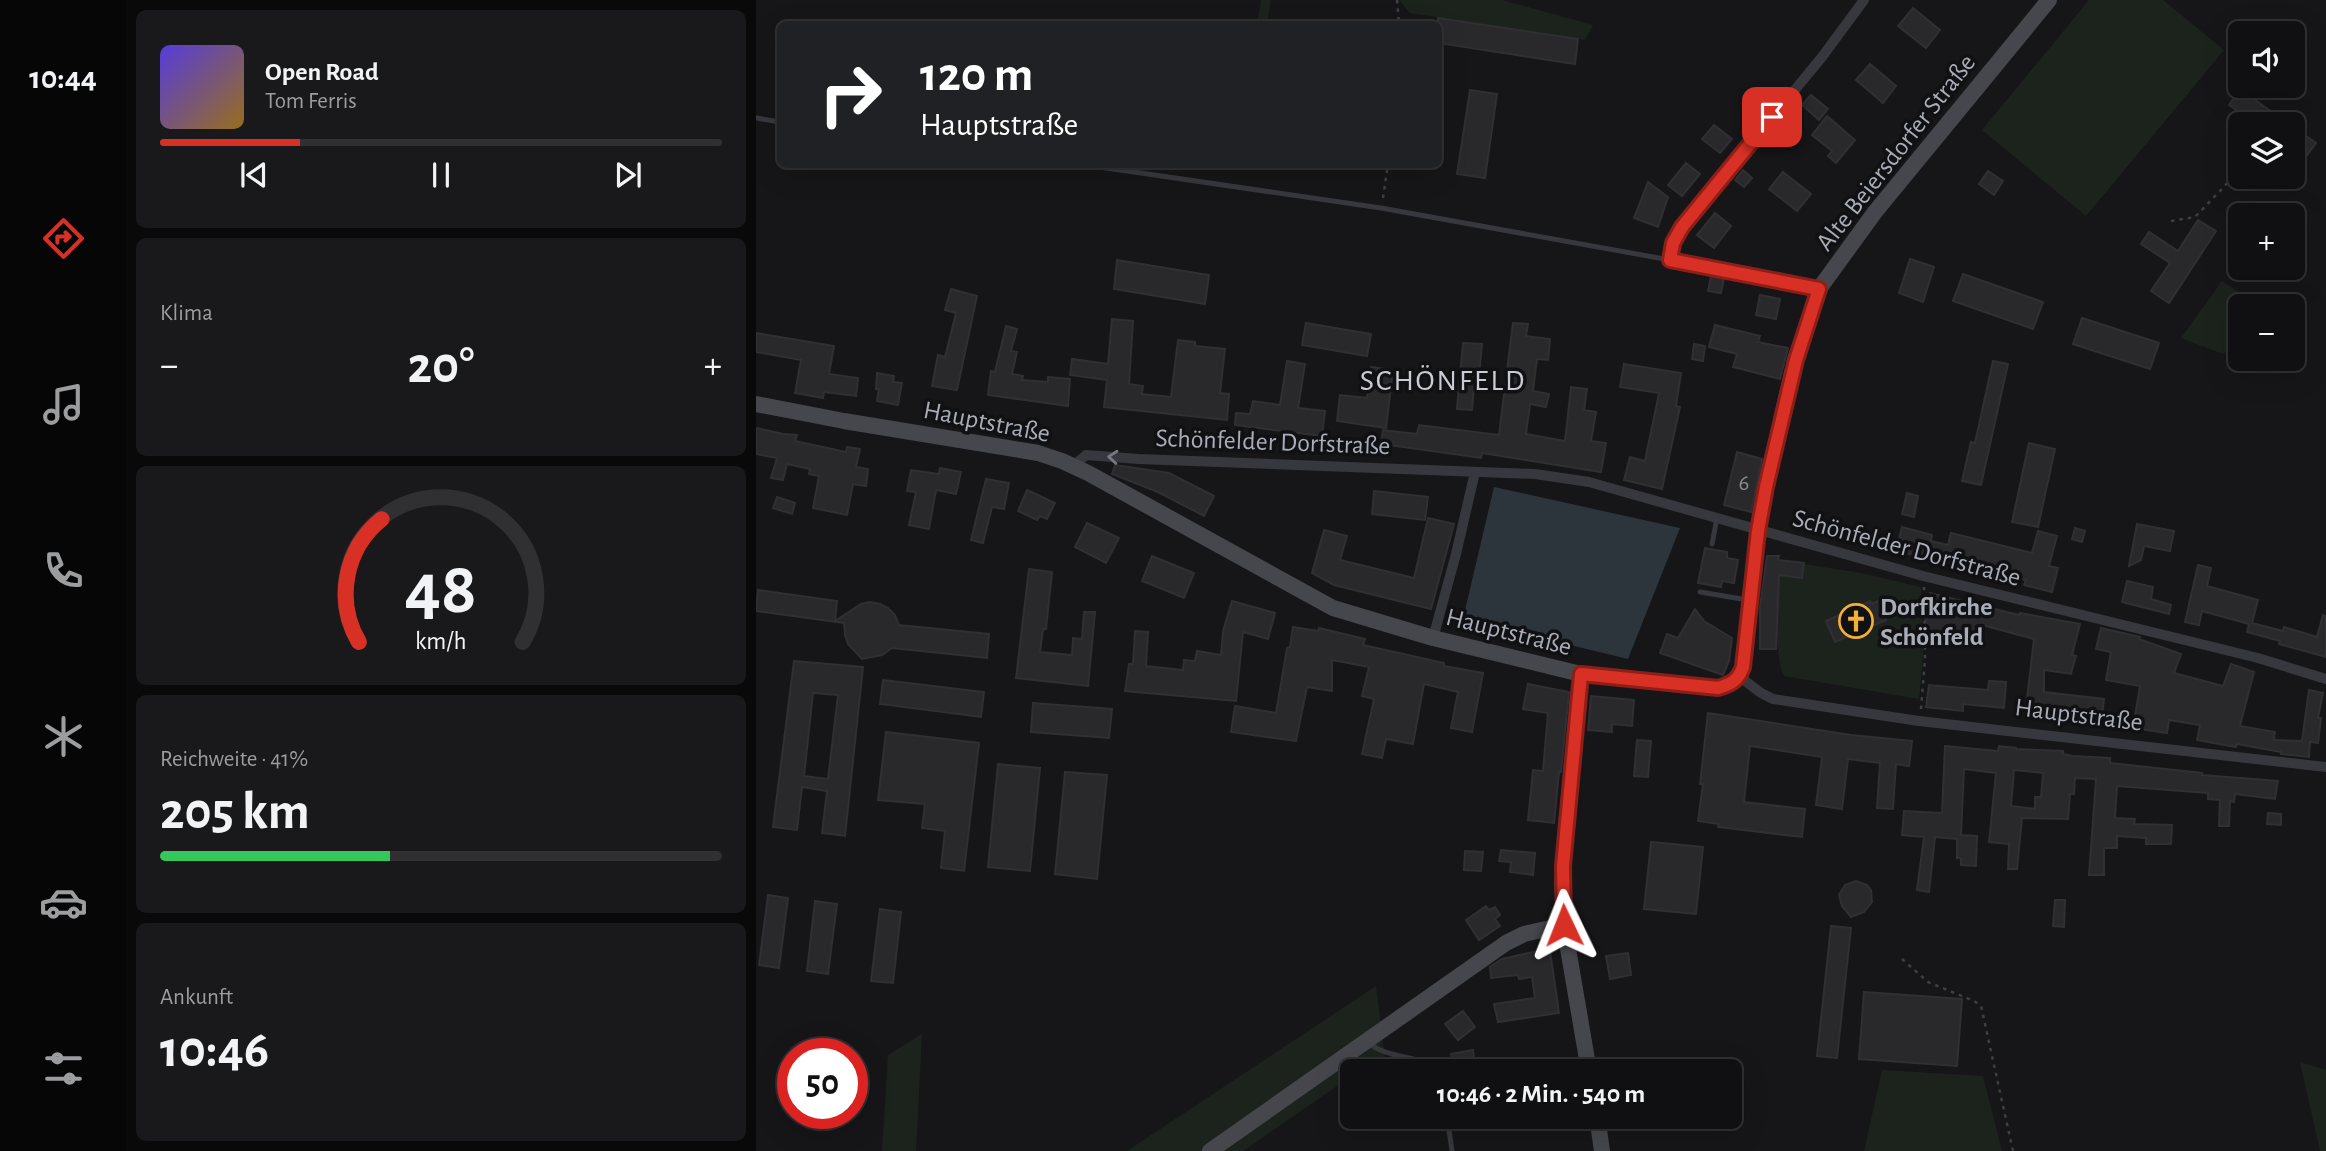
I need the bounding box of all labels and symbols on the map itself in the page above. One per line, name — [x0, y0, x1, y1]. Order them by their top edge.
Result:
street label: Alte Beiersdorfer Straße — [1811, 50, 1980, 256]
pin — [1742, 87, 1802, 147]
district label: SCHÖNFELD — [1360, 365, 1526, 396]
street label: Hauptstraße — [921, 397, 1052, 447]
street label: Schönfelder Dorfstraße — [1155, 425, 1391, 459]
one-way arrow — [1107, 450, 1118, 465]
house number: 6 — [1739, 472, 1749, 495]
street label: Schönfelder Dorfstraße — [1790, 505, 2024, 591]
place label: Dorfkirche Schönfeld — [1880, 594, 1992, 650]
church icon: Dorfkirche Schönfeld — [1837, 602, 1875, 640]
street label: Hauptstraße — [1443, 604, 1574, 660]
street label: Hauptstraße — [2014, 694, 2144, 736]
position arrow — [1527, 888, 1601, 962]
speed limit sign: 50 — [777, 1038, 868, 1129]

